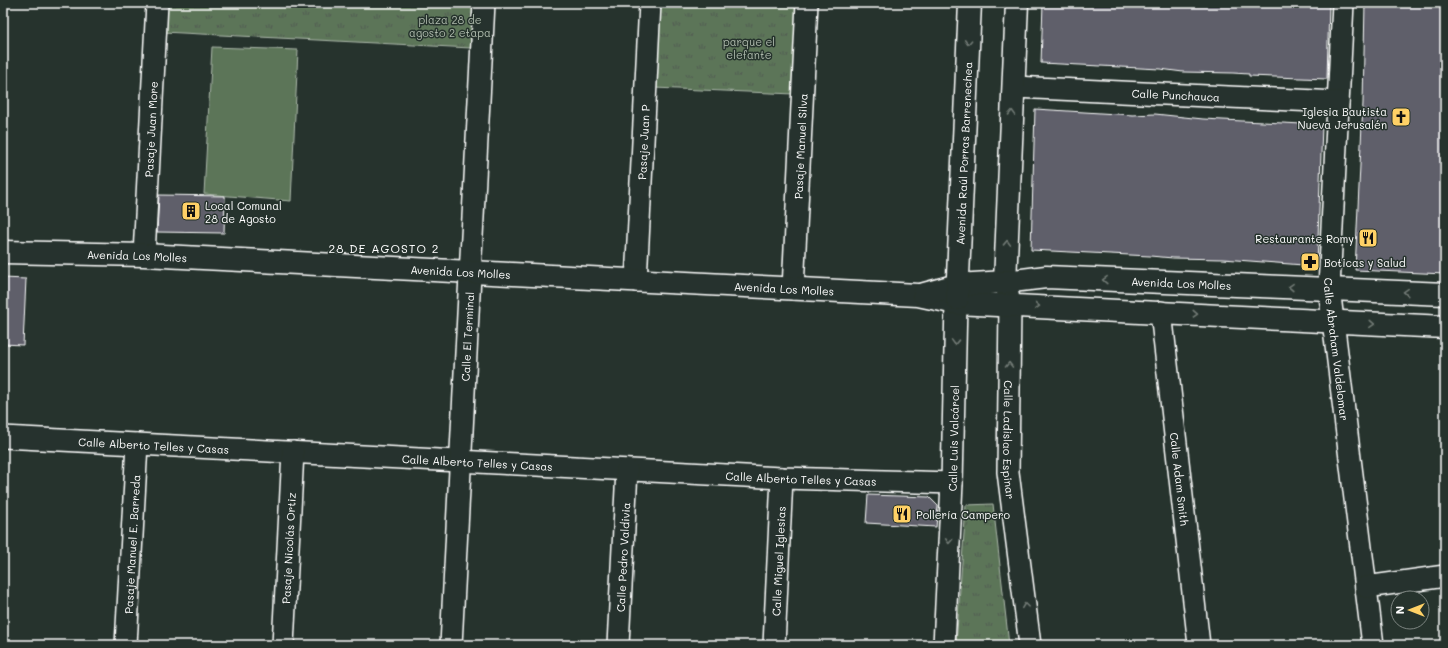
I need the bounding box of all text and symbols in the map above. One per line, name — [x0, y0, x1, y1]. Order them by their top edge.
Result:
park label: plaza 28 de agosto 2 etapa — [409, 12, 491, 40]
park label: parque el elefante — [723, 34, 775, 62]
one-way arrow — [964, 39, 973, 45]
street label: Avenida Raúl Porras Barrenechea — [952, 61, 975, 245]
street label: Pasaje Juan More — [141, 81, 160, 178]
street label: Calle Punchauca — [1131, 85, 1220, 104]
street label: Pasaje Manuel Silva — [790, 93, 810, 199]
street label: Pasaje Juan P — [634, 104, 652, 180]
place label: Iglesia Bautista Nueva Jerusalén — [1298, 104, 1387, 132]
church icon: Iglesia Bautista Nueva Jerusalén — [1390, 106, 1412, 128]
one-way arrow — [1008, 110, 1017, 116]
place label: Local Comunal 28 de Agosto — [205, 198, 282, 226]
building icon: Local Comunal 28 de Agosto — [180, 200, 202, 222]
restaurant icon: Restaurante Romy — [1357, 227, 1379, 249]
place label: Restaurante Romy — [1255, 231, 1354, 246]
district label: 28 DE AGOSTO 2 — [329, 240, 439, 256]
one-way arrow — [1002, 240, 1011, 246]
street label: Avenida Los Molles — [87, 246, 187, 265]
pharmacy icon: Boticas y Salud — [1299, 251, 1321, 273]
place label: Boticas y Salud — [1324, 255, 1406, 270]
street label: Avenida Los Molles — [410, 261, 511, 281]
street label: Avenida Los Molles — [1131, 273, 1232, 292]
one-way arrow — [1102, 275, 1108, 284]
street label: Calle Abraham Valdelomar — [1321, 277, 1353, 422]
street label: Avenida Los Molles — [734, 278, 835, 298]
one-way arrow — [1287, 283, 1293, 291]
one-way arrow — [1403, 288, 1409, 297]
street label: Calle El Terminal — [457, 291, 477, 382]
one-way arrow — [1034, 302, 1040, 311]
one-way arrow — [1192, 310, 1198, 319]
one-way arrow — [1369, 319, 1375, 328]
one-way arrow — [951, 339, 960, 345]
one-way arrow — [1005, 362, 1013, 368]
street label: Calle Ladislao Espinar — [1000, 380, 1019, 500]
street label: Calle Luis Valcárcel — [944, 385, 962, 492]
street label: Calle Adam Smith — [1167, 431, 1193, 526]
street label: Calle Alberto Telles y Casas — [78, 433, 230, 456]
street label: Calle Alberto Telles y Casas — [402, 451, 553, 473]
street label: Calle Alberto Telles y Casas — [725, 468, 877, 488]
street label: Pasaje Manuel E. Barreda — [120, 474, 143, 614]
street label: Pasaje Nicolás Ortiz — [278, 492, 298, 604]
street label: Calle Pedro Valdivia — [612, 502, 633, 612]
restaurant icon: Pollería Campero — [891, 503, 913, 525]
street label: Calle Miguel Iglesias — [768, 506, 788, 616]
place label: Pollería Campero — [916, 507, 1011, 522]
one-way arrow — [945, 538, 953, 544]
north arrow — [1390, 590, 1430, 630]
one-way arrow — [1021, 603, 1030, 609]
text: N — [1392, 606, 1407, 614]

